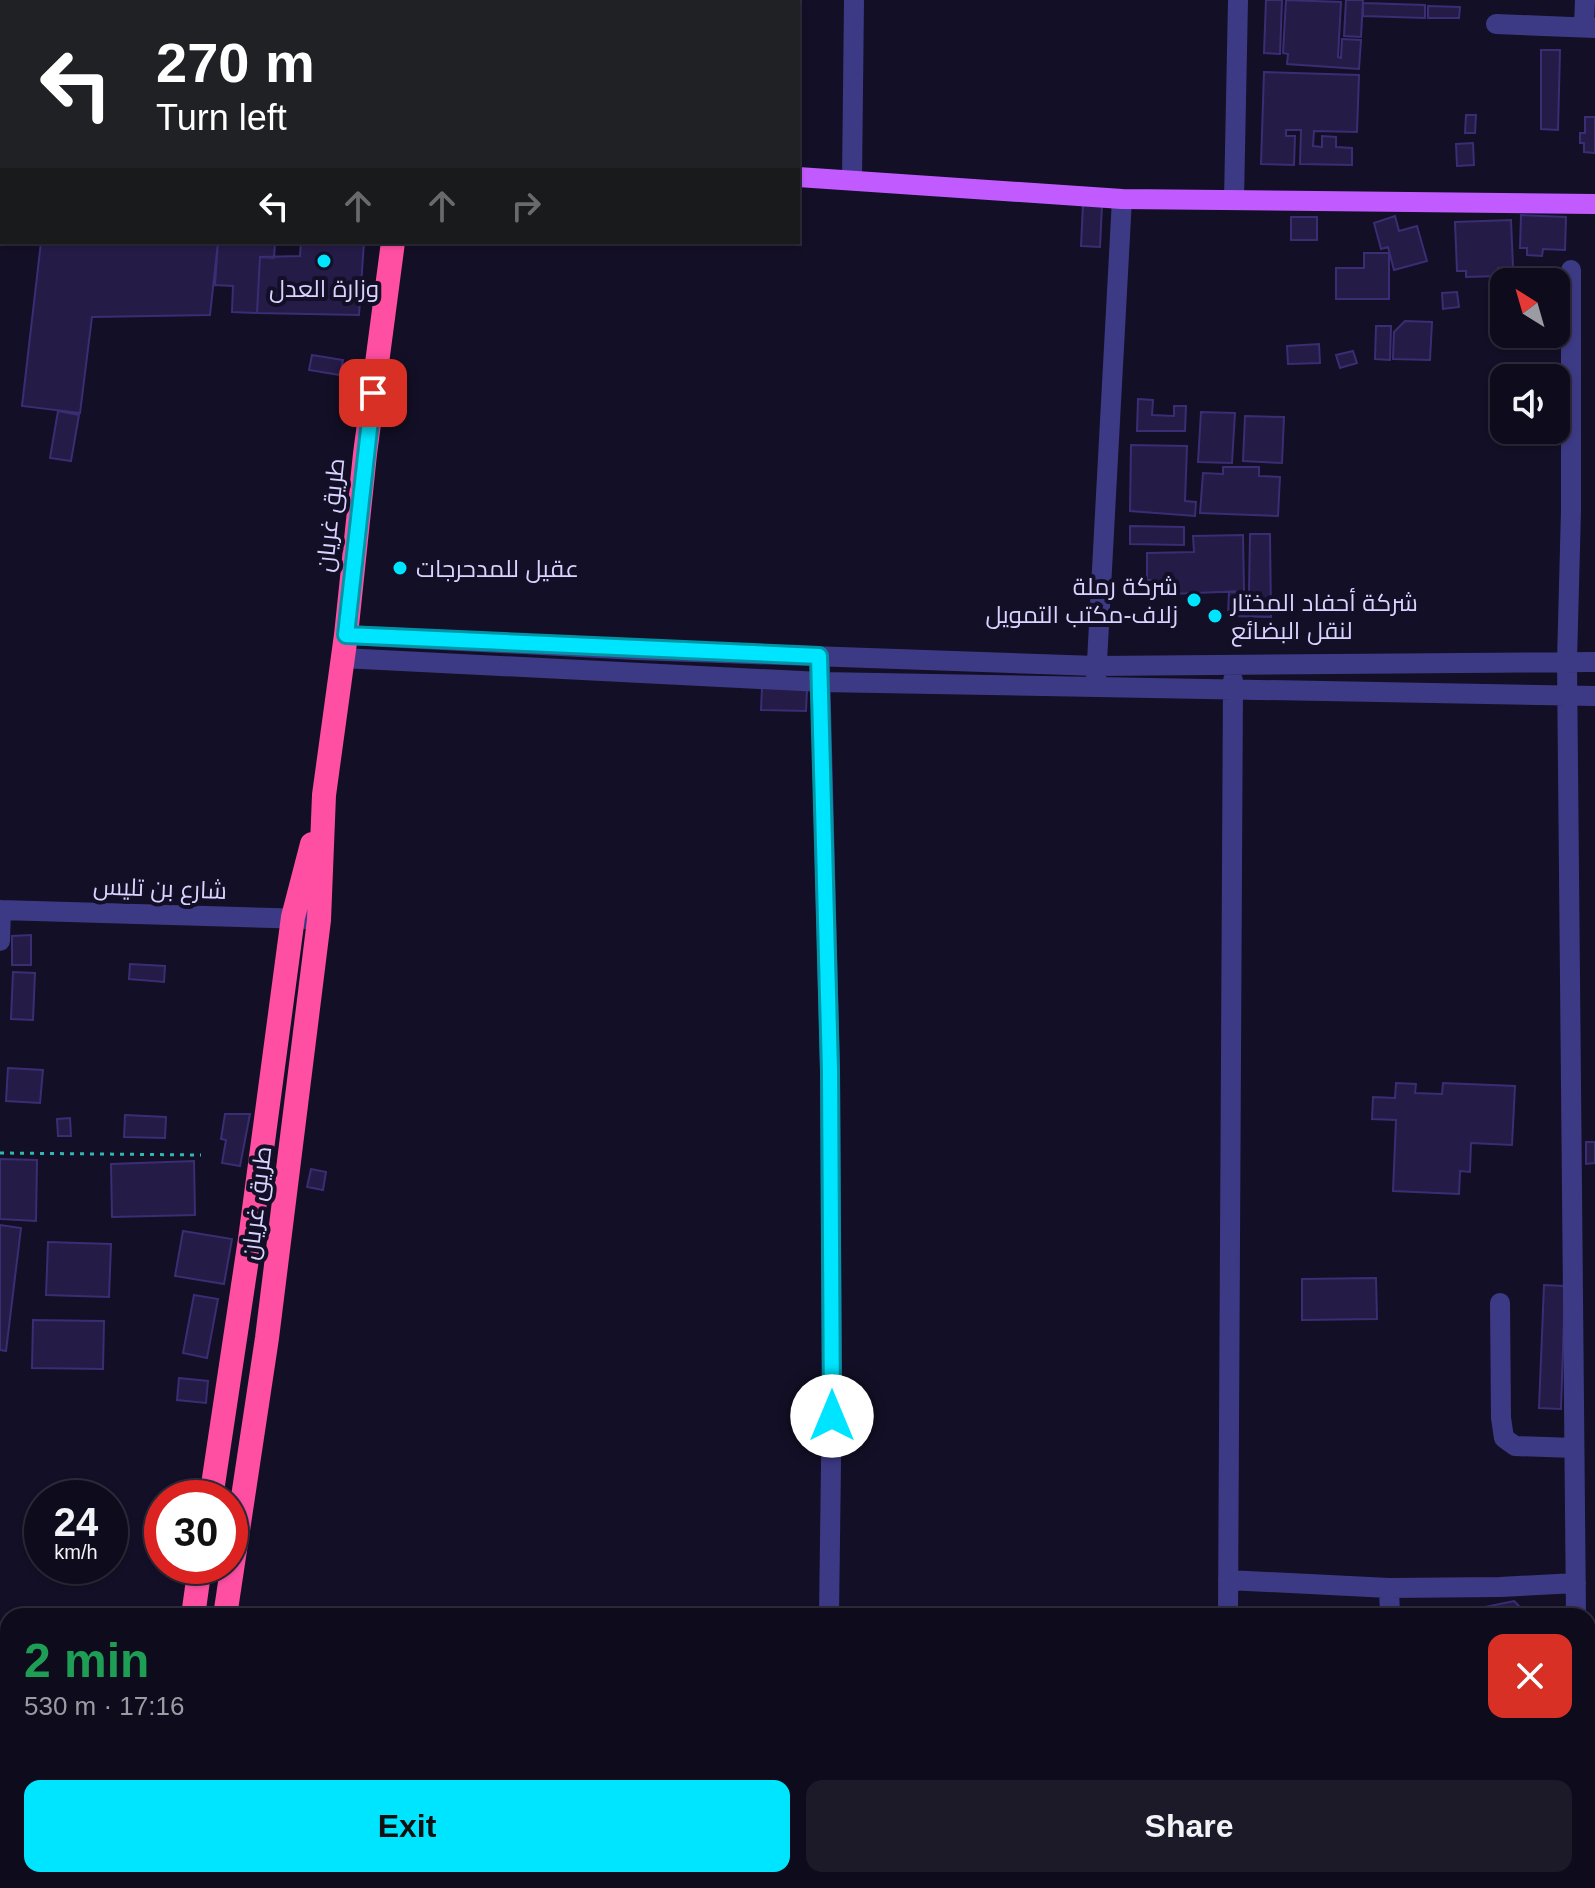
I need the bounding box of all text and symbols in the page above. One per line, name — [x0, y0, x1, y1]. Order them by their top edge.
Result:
text: 270 m — [156, 31, 315, 94]
icon: left — [24, 32, 128, 136]
text: Turn left — [156, 97, 287, 138]
icon: left — [252, 184, 296, 228]
icon: ahead — [336, 184, 380, 228]
icon: ahead — [420, 184, 464, 228]
icon: right — [504, 184, 548, 228]
marker: وزارة العدل — [315, 252, 333, 270]
north arrow — [1490, 268, 1570, 348]
map controls — [1490, 268, 1570, 444]
place label: وزارة العدل — [269, 275, 379, 303]
pin — [339, 359, 407, 427]
button: sound — [1490, 364, 1570, 444]
icon: arrive — [351, 371, 395, 415]
street label: طريق غريان — [311, 457, 351, 573]
place label: عقيل للمدحرجات — [416, 555, 579, 583]
marker: عقيل للمدحرجات — [391, 559, 409, 577]
place label: شركة رملة زلاف-مكتب التمويل — [986, 573, 1178, 629]
place label: شركة أحفاد المختار لنقل البضائع — [1229, 587, 1418, 647]
marker: شركة رملة زلاف-مكتب التمويل — [1185, 591, 1203, 609]
marker: شركة أحفاد المختار لنقل البضائع — [1206, 607, 1224, 625]
street label: شارع بن تليس — [93, 872, 227, 907]
street label: طريق غريان — [236, 1145, 278, 1262]
position arrow — [790, 1374, 874, 1458]
speed limit sign: 30 — [144, 1480, 248, 1584]
text: 24 — [54, 1500, 98, 1544]
text: km/h — [54, 1541, 98, 1563]
text: 2 min — [24, 1634, 149, 1687]
button: close — [1488, 1634, 1572, 1718]
text: 530 m · 17:16 — [24, 1691, 184, 1721]
button: Exit — [24, 1780, 790, 1872]
button: Share — [806, 1780, 1572, 1872]

